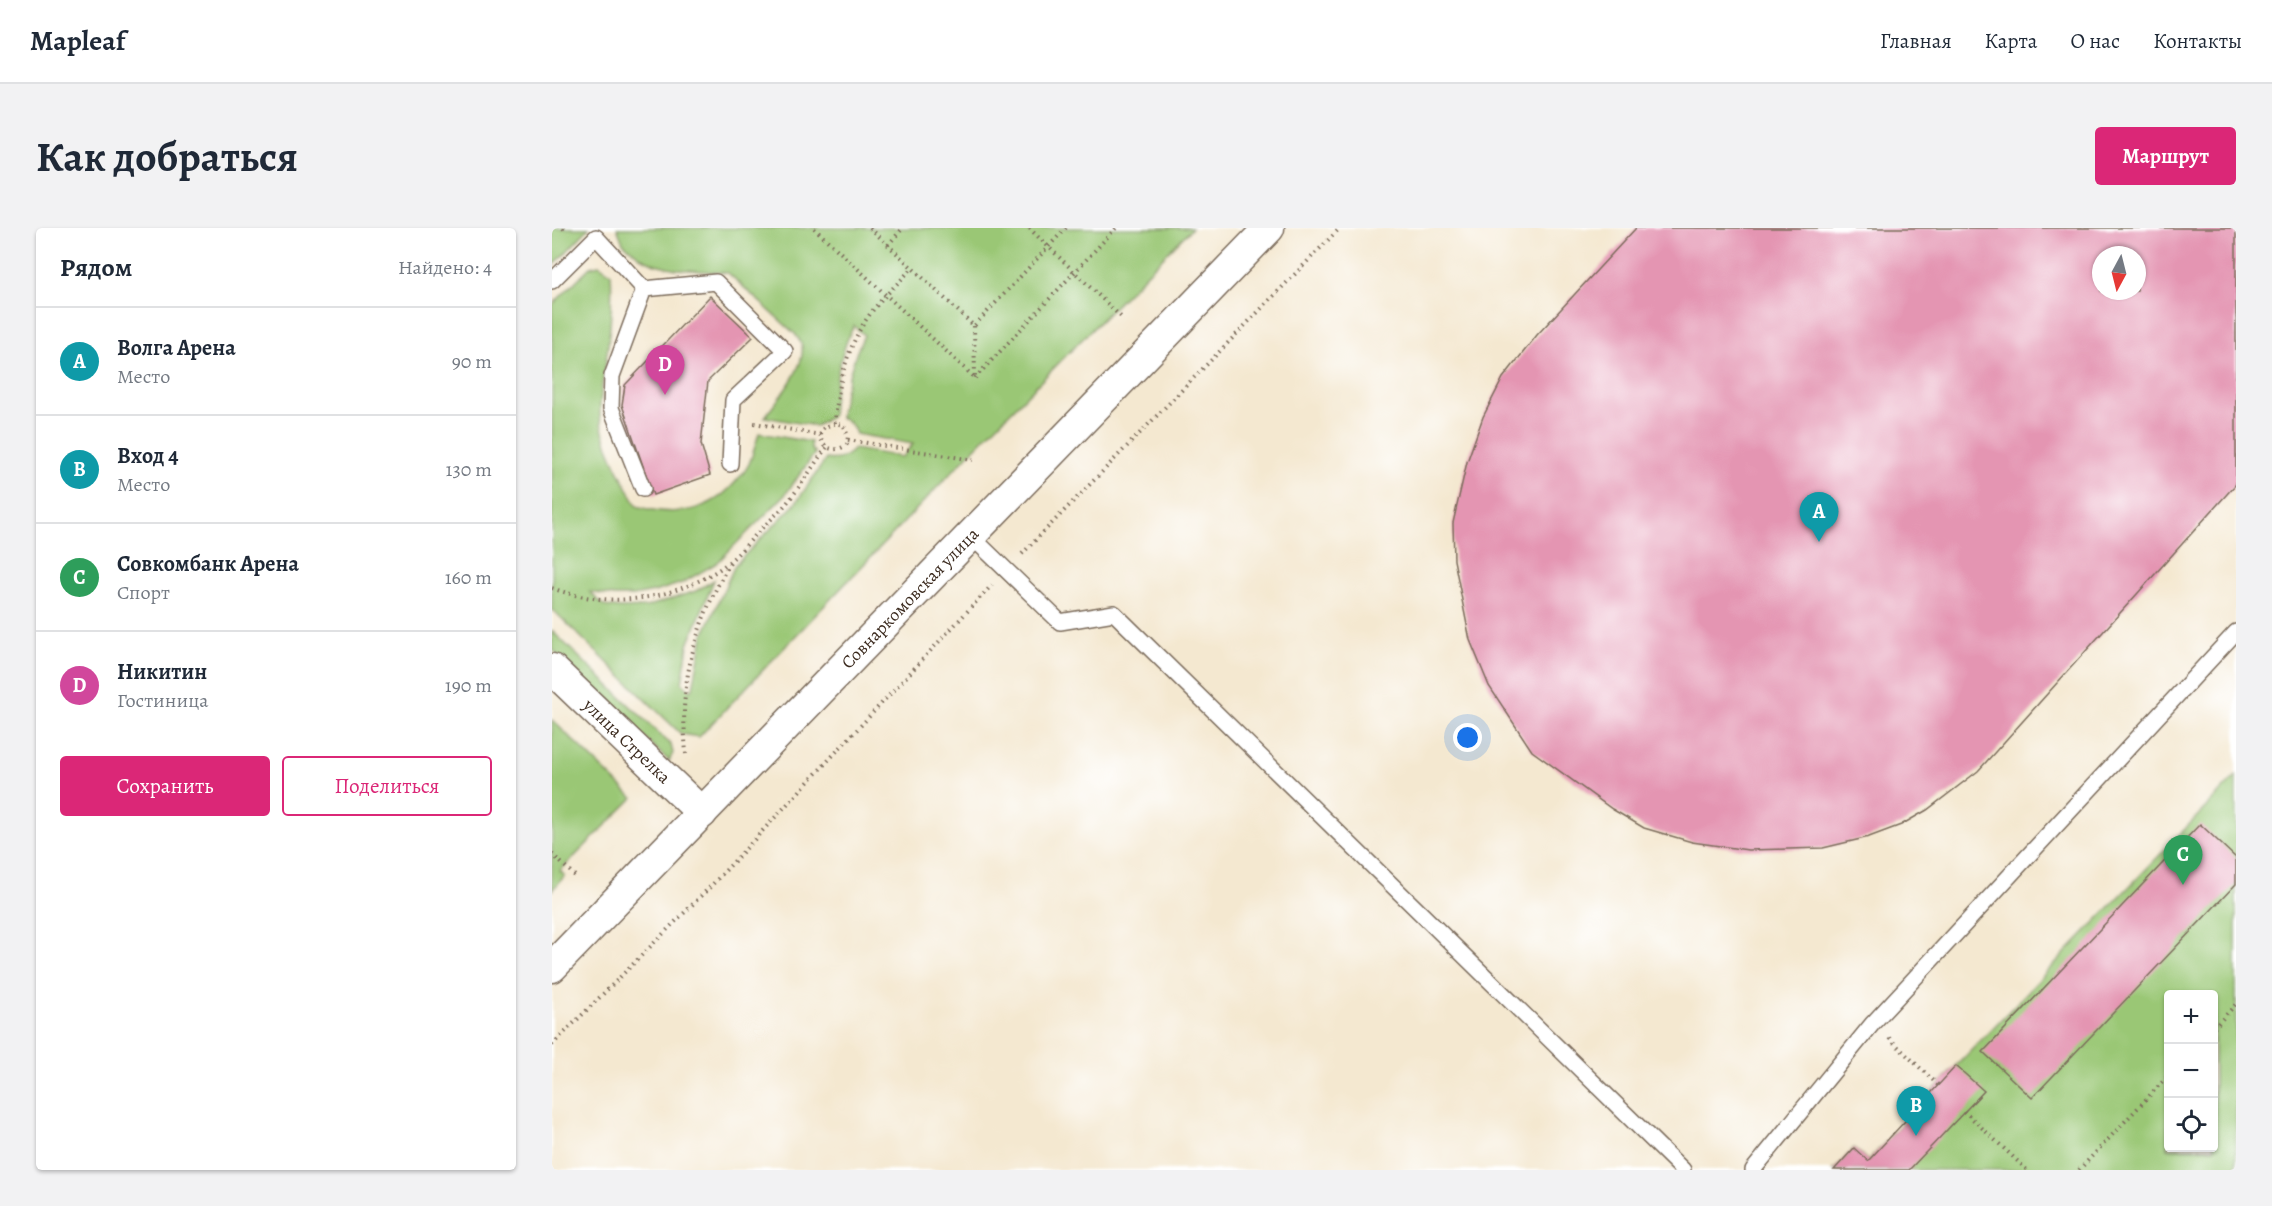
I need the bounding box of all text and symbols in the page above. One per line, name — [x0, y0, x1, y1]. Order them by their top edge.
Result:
text: Mapleaf — [30, 22, 125, 60]
text: Главная — [1880, 27, 1952, 55]
text: Карта — [1985, 27, 2037, 55]
text: О нас — [2070, 27, 2120, 55]
text: Контакты — [2153, 27, 2242, 55]
button: Маршрут — [2095, 127, 2236, 185]
text: Как добраться — [36, 128, 298, 185]
north arrow — [2092, 246, 2146, 300]
text: Рядом — [60, 250, 132, 285]
text: Найдено: 4 — [398, 254, 492, 281]
text: Волга Арена — [117, 333, 236, 363]
pin: D — [646, 346, 684, 395]
text: A — [73, 348, 86, 375]
text: 90 m — [452, 348, 492, 375]
text: Место — [117, 363, 170, 390]
text: Вход 4 — [117, 441, 179, 471]
text: B — [73, 456, 86, 483]
text: 130 m — [446, 456, 492, 483]
text: Место — [117, 471, 170, 498]
pin: A — [1800, 492, 1838, 542]
street label: Совнаркомовская улица — [836, 522, 984, 674]
text: Совкомбанк Арена — [117, 549, 299, 579]
text: C — [73, 564, 86, 591]
text: 160 m — [445, 564, 492, 591]
text: Спорт — [117, 579, 170, 606]
text: Никитин — [117, 657, 207, 687]
text: D — [73, 672, 86, 699]
text: 190 m — [445, 672, 492, 699]
text: Гостиница — [117, 687, 209, 714]
street label: улица Стрелка — [577, 693, 677, 789]
your location — [1453, 723, 1482, 752]
button: Сохранить — [60, 756, 270, 816]
button: Поделиться — [282, 756, 492, 816]
pin: C — [2164, 836, 2202, 885]
map controls — [2164, 990, 2218, 1152]
button: + — [2164, 990, 2218, 1044]
button: − — [2164, 1044, 2218, 1098]
pin: B — [1896, 1086, 1936, 1136]
button: locate — [2164, 1098, 2218, 1152]

